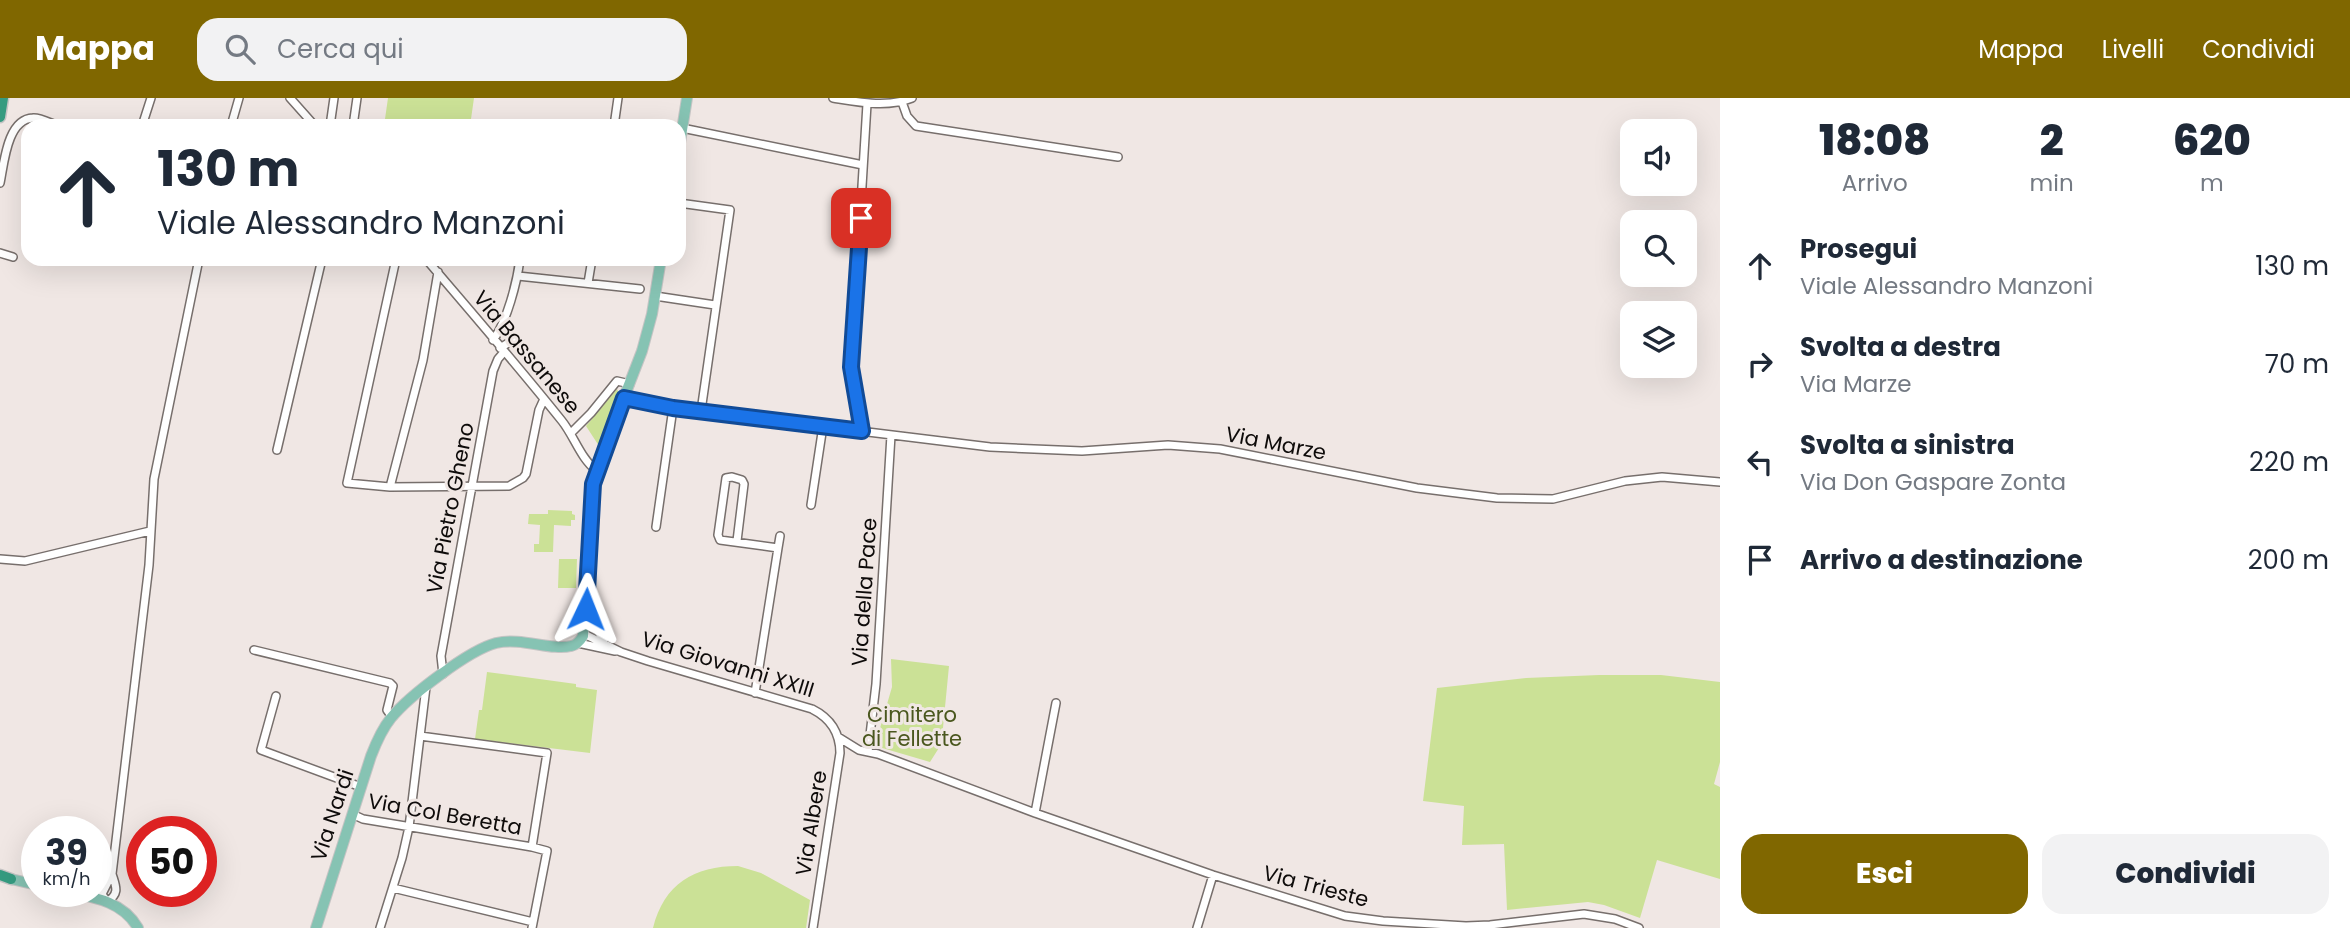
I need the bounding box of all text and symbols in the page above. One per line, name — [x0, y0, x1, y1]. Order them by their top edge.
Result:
search box — [197, 18, 687, 81]
text: Mappa — [35, 25, 155, 72]
icon: search — [221, 30, 259, 68]
text: Cerca qui — [277, 31, 404, 67]
text: Mappa — [1978, 33, 2064, 66]
text: Livelli — [2102, 33, 2164, 66]
text: Condividi — [2202, 33, 2315, 66]
text: 18:08 — [1819, 111, 1930, 170]
text: 2 — [2040, 111, 2064, 170]
text: 620 — [2173, 111, 2251, 170]
map controls — [1620, 119, 1697, 378]
button: sound — [1620, 119, 1697, 196]
text: 130 m — [157, 135, 299, 203]
icon: ahead — [42, 147, 133, 238]
text: Arrivo — [1842, 167, 1908, 199]
text: min — [2030, 167, 2074, 199]
text: m — [2200, 167, 2224, 199]
pin — [831, 188, 891, 248]
icon: arrive — [842, 199, 880, 237]
text: Viale Alessandro Manzoni — [157, 200, 565, 245]
button: search — [1620, 210, 1697, 287]
text: Prosegui — [1800, 231, 1917, 267]
icon: ahead — [1741, 247, 1779, 285]
text: 130 m — [2255, 248, 2329, 284]
text: Viale Alessandro Manzoni — [1800, 270, 2093, 302]
street label: Via Bassanese — [467, 284, 587, 420]
button: layers — [1620, 301, 1697, 378]
text: Svolta a destra — [1800, 329, 2001, 365]
icon: right — [1741, 345, 1779, 383]
text: 70 m — [2265, 346, 2329, 382]
text: Via Marze — [1800, 368, 1912, 400]
street label: Via Marze — [1223, 419, 1329, 467]
street label: Via Pietro Gheno — [419, 420, 481, 596]
text: Svolta a sinistra — [1800, 427, 2015, 463]
icon: left — [1741, 443, 1779, 481]
text: 220 m — [2249, 444, 2329, 480]
text: Via Don Gaspare Zonta — [1800, 466, 2066, 498]
street label: Via della Pace — [844, 517, 884, 667]
icon: arrive — [1741, 541, 1779, 579]
text: Arrivo a destinazione — [1800, 542, 2083, 578]
text: 200 m — [2248, 542, 2329, 578]
position arrow — [549, 572, 623, 646]
street label: Via Giovanni XXIII — [638, 624, 818, 704]
park label: Cimitero di Fellette — [862, 700, 962, 753]
street label: Via Nardi — [303, 765, 361, 865]
street label: Via Albere — [788, 768, 834, 878]
street label: Via Col Beretta — [366, 786, 524, 842]
speed limit sign: 50 — [126, 816, 217, 907]
text: 39 — [45, 828, 88, 877]
button: Esci — [1741, 834, 2028, 914]
button: Condividi — [2042, 834, 2329, 914]
street label: Via Trieste — [1260, 858, 1372, 914]
text: km/h — [43, 866, 90, 891]

